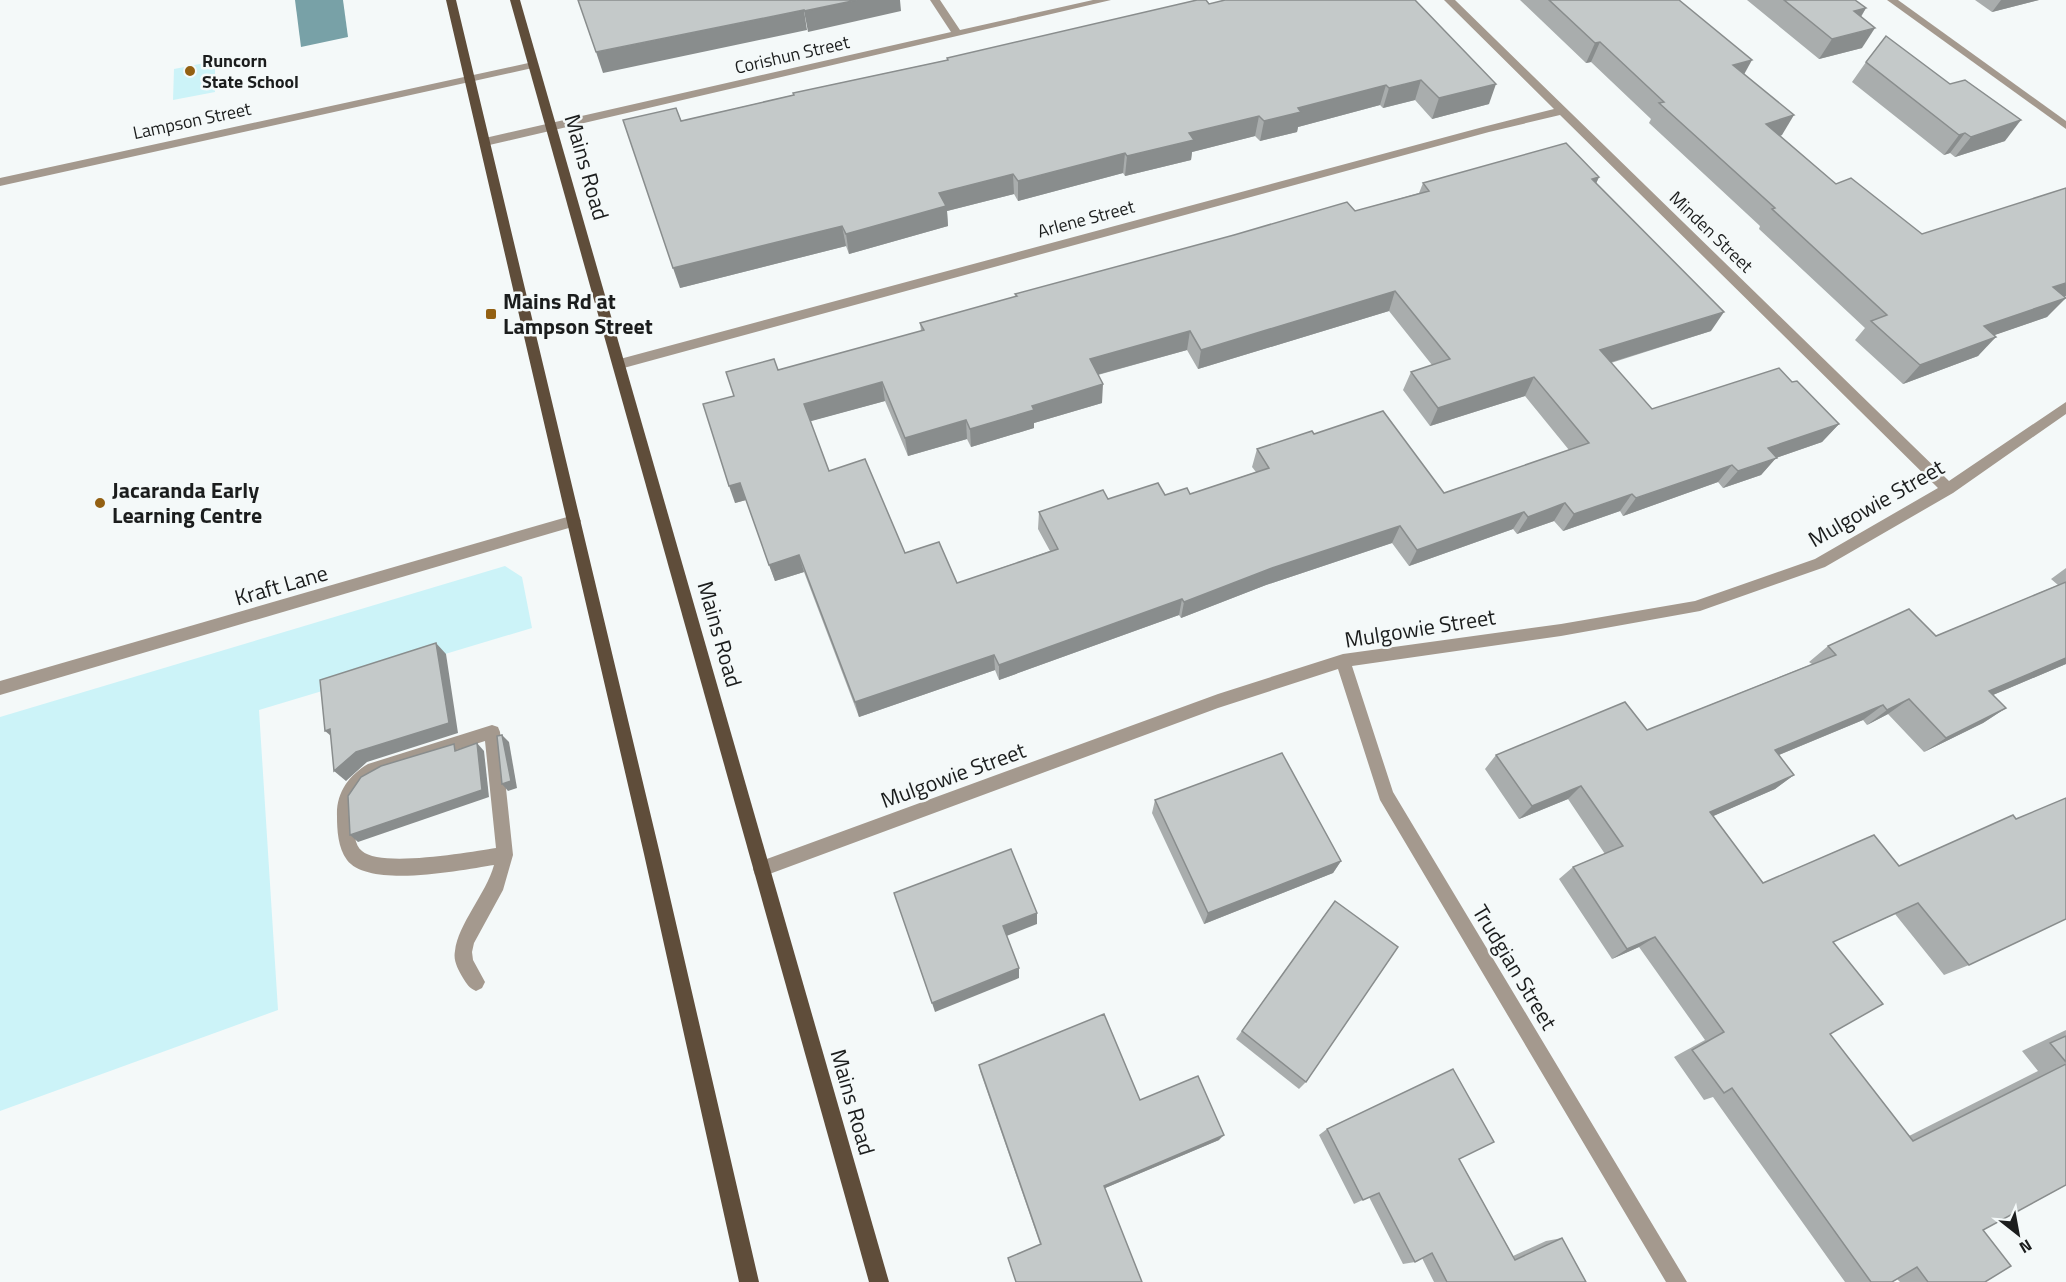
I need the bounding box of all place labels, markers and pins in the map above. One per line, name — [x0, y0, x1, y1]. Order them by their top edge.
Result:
place label: Runcorn State School — [202, 47, 299, 95]
marker: Runcorn State School — [183, 64, 197, 78]
place label: Mains Rd at Lampson Street — [503, 284, 653, 343]
marker: Mains Rd at Lampson Street — [484, 307, 498, 321]
place label: Jacaranda Early Learning Centre — [112, 473, 262, 532]
marker: Jacaranda Early Learning Centre — [93, 496, 107, 510]

